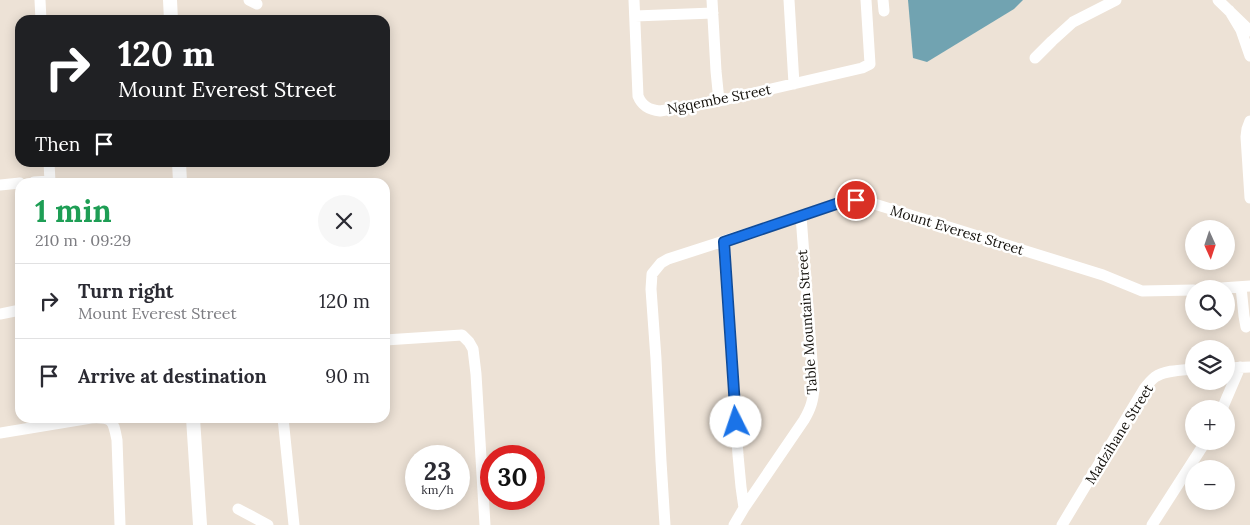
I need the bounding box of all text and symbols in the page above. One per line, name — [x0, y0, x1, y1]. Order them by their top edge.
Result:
text: 120 m — [118, 31, 215, 76]
icon: right — [35, 35, 100, 100]
text: Mount Everest Street — [118, 75, 336, 103]
street label: Ngqembe Street — [665, 80, 773, 118]
icon: arrive — [90, 130, 118, 158]
text: Then — [35, 132, 80, 156]
pin — [835, 179, 877, 221]
icon: arrive — [842, 186, 870, 214]
text: 1 min — [35, 192, 112, 230]
button: close — [318, 195, 370, 247]
street label: Mount Everest Street — [888, 201, 1027, 259]
north arrow — [1185, 220, 1235, 270]
map controls — [1185, 220, 1235, 510]
text: 210 m · 09:29 — [35, 230, 131, 250]
street label: Table Mountain Street — [793, 248, 821, 395]
text: Turn right — [78, 279, 174, 303]
button: search — [1185, 280, 1235, 330]
icon: right — [35, 287, 63, 315]
text: 120 m — [319, 289, 370, 313]
text: Mount Everest Street — [78, 303, 237, 323]
button: layers — [1185, 340, 1235, 390]
icon: arrive — [35, 362, 63, 390]
text: Arrive at destination — [78, 364, 267, 388]
text: 90 m — [325, 364, 370, 388]
street label: Madzihane Street — [1081, 380, 1157, 487]
position arrow — [709, 395, 761, 447]
button: + — [1185, 400, 1235, 450]
speed limit sign: 30 — [480, 445, 545, 510]
text: 23 — [424, 455, 451, 487]
button: − — [1185, 460, 1235, 510]
text: km/h — [421, 482, 454, 497]

